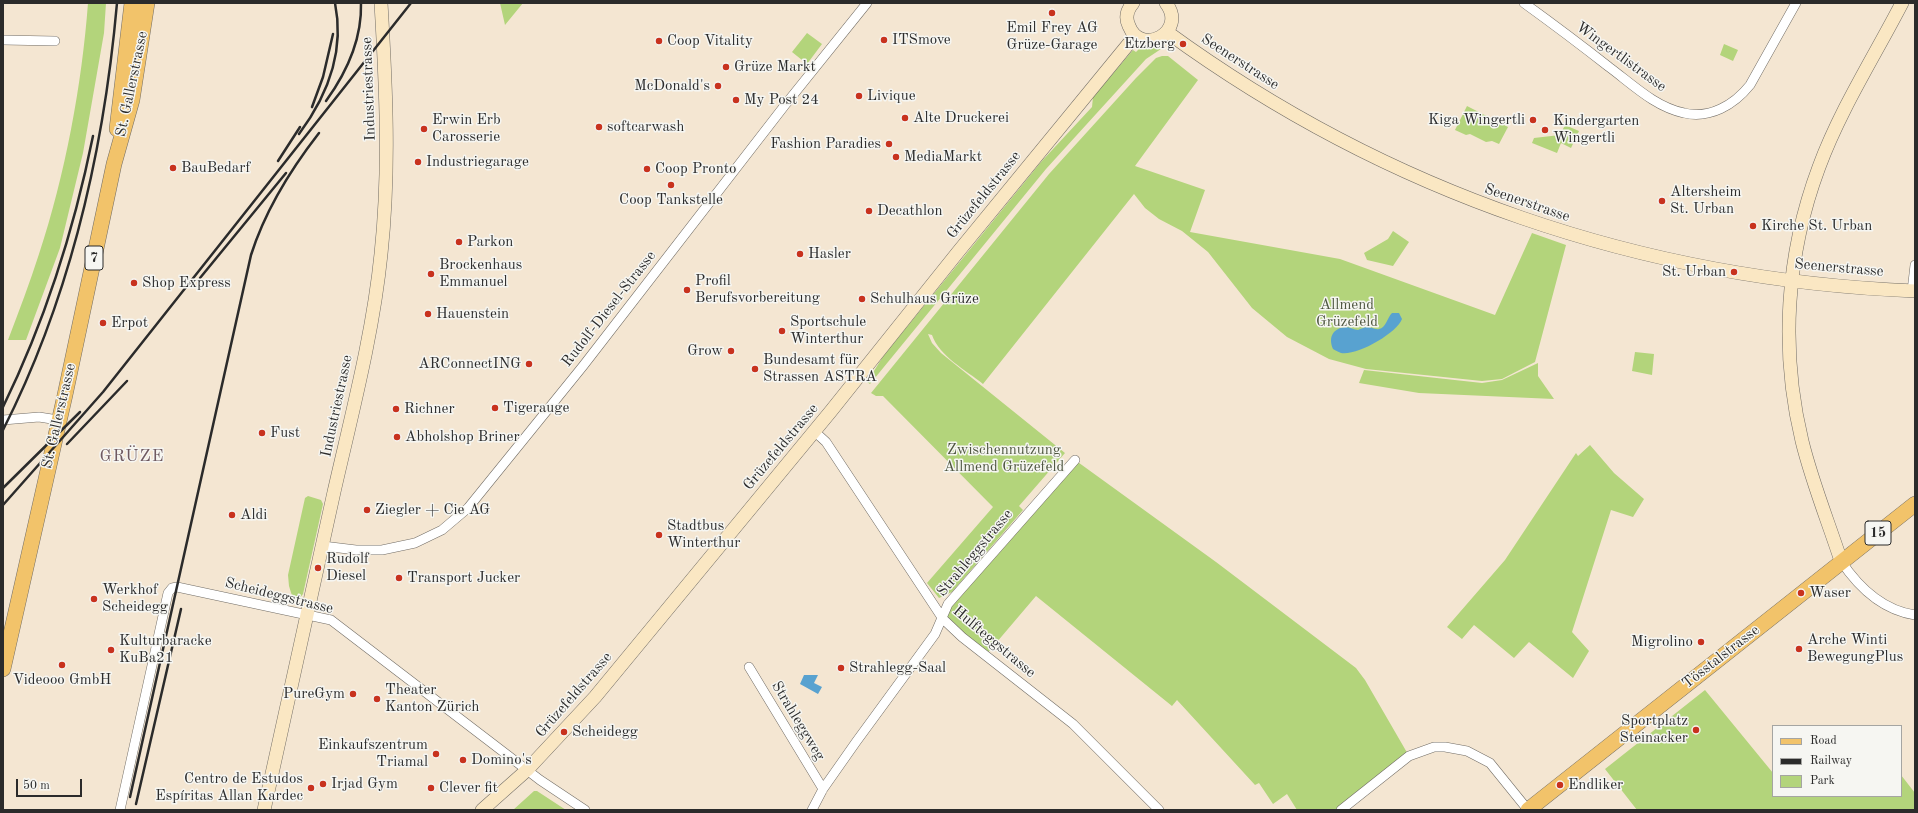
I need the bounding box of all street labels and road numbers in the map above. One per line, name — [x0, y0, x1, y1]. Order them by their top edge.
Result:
street label: Wingertlistrasse — [1572, 18, 1670, 96]
street label: St. Gallerstrasse — [112, 30, 152, 138]
street label: Seenerstrasse — [1198, 30, 1282, 94]
street label: Industriestrasse — [358, 37, 380, 141]
street label: Grüzefeldstrasse — [943, 148, 1025, 242]
street label: Seenerstrasse — [1482, 180, 1572, 226]
road number: 7 — [85, 246, 103, 270]
street label: Rudolf-Diesel-Strasse — [558, 247, 660, 371]
street label: Seenerstrasse — [1794, 255, 1884, 281]
street label: Industriestrasse — [317, 353, 357, 459]
street label: St. Gallerstrasse — [38, 362, 80, 470]
street label: Grüzefeldstrasse — [740, 400, 822, 494]
street label: Strahleggstrasse — [933, 506, 1017, 600]
road number: 15 — [1865, 521, 1891, 545]
street label: Scheideggstrasse — [223, 574, 335, 618]
street label: Hulfteggstrasse — [949, 602, 1039, 682]
street label: Tösstalstrasse — [1679, 621, 1763, 693]
street label: Grüzefeldstrasse — [532, 649, 616, 741]
street label: Strahleggweg — [767, 678, 829, 764]

